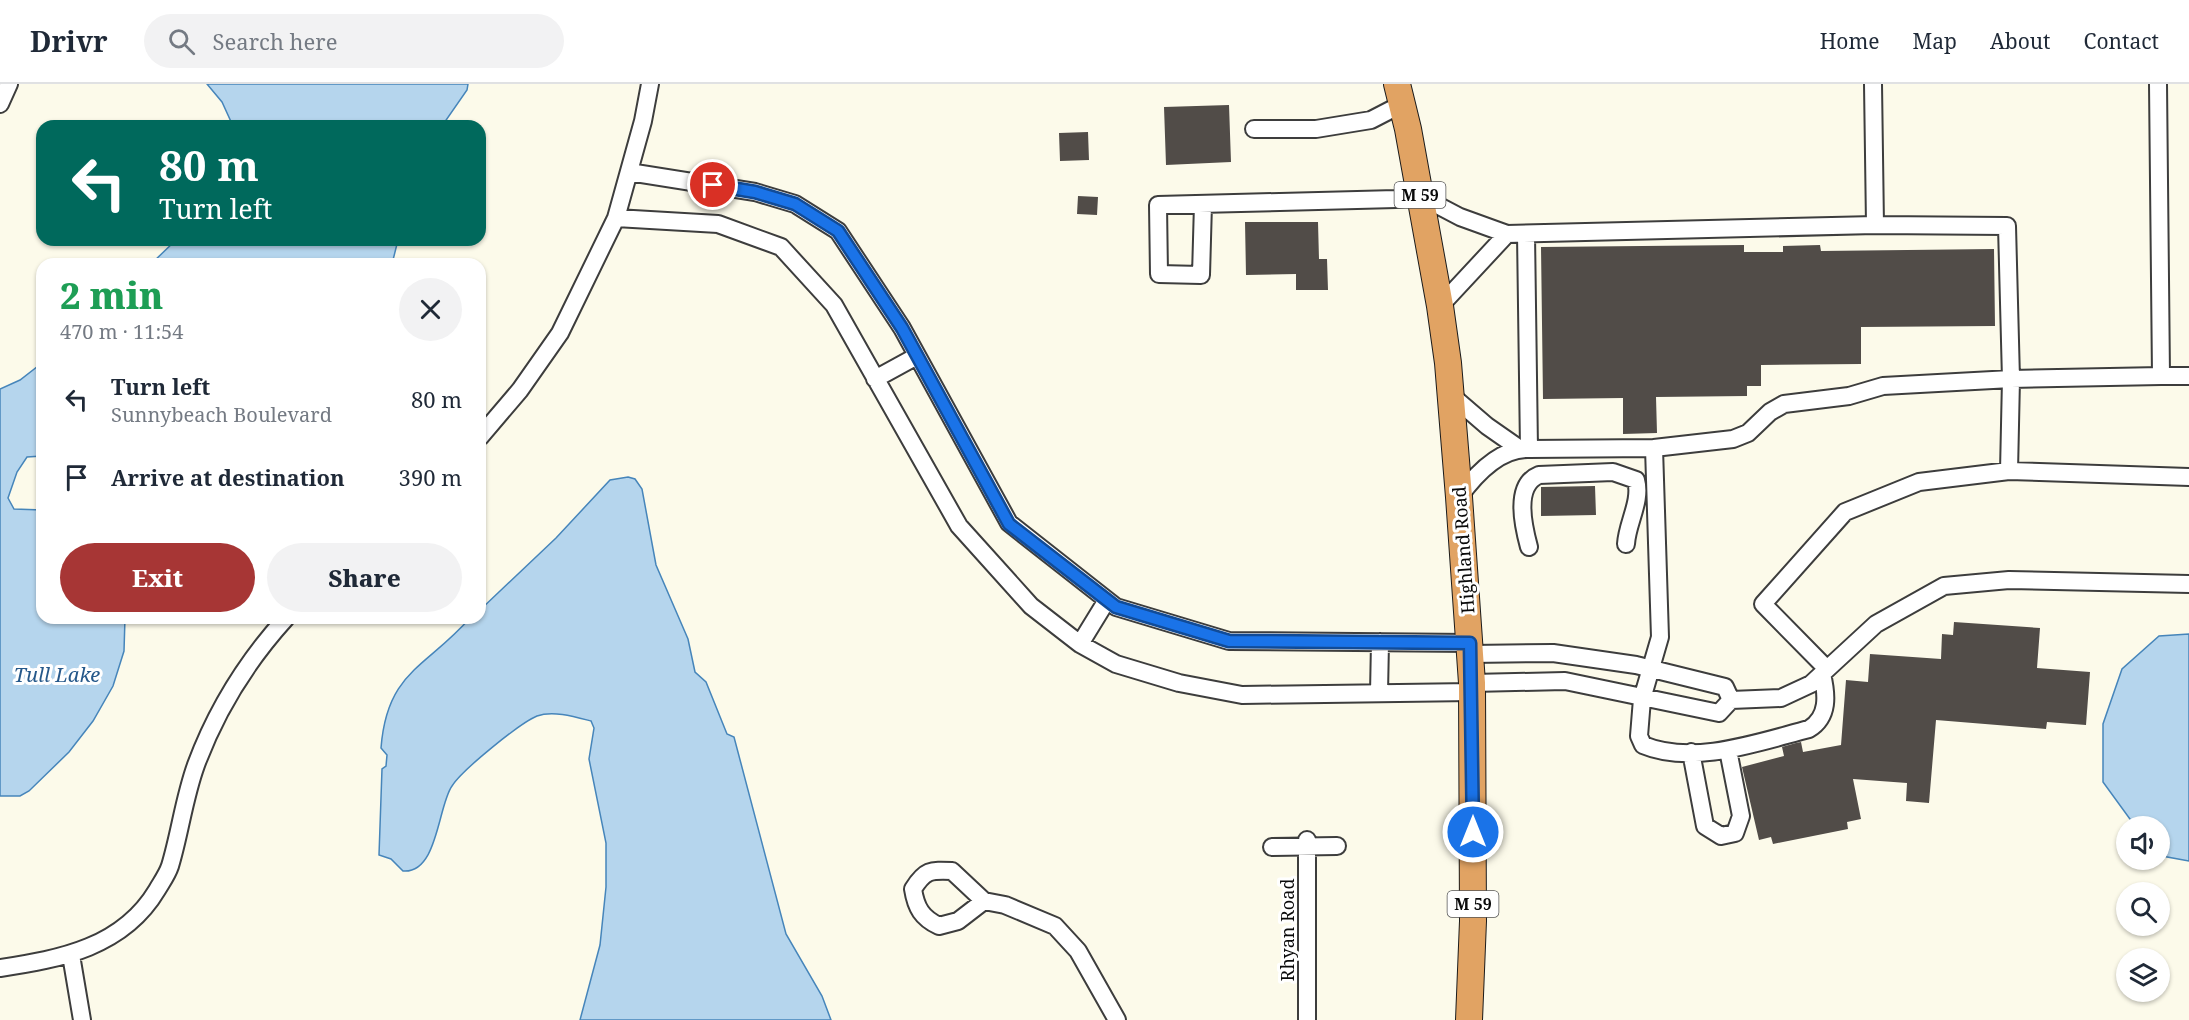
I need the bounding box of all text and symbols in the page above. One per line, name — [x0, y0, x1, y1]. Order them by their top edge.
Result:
search box — [144, 14, 564, 68]
text: Drivr — [30, 22, 108, 60]
icon: search — [165, 25, 198, 58]
text: Search here — [213, 26, 337, 56]
text: Home — [1820, 27, 1880, 55]
text: Map — [1913, 27, 1957, 55]
text: About — [1990, 27, 2051, 55]
text: Contact — [2084, 27, 2159, 55]
text: 80 m — [159, 136, 259, 193]
icon: left — [60, 144, 138, 222]
pin — [687, 159, 738, 210]
icon: arrive — [696, 168, 729, 201]
road number: M 59 — [1394, 182, 1446, 208]
text: Turn left — [159, 190, 272, 227]
text: 2 min — [60, 271, 163, 320]
button: close — [399, 278, 462, 341]
text: 470 m · 11:54 — [60, 318, 183, 345]
text: Turn left — [111, 371, 210, 401]
icon: left — [60, 383, 93, 416]
text: 80 m — [411, 384, 462, 414]
text: Sunnybeach Boulevard — [111, 401, 332, 428]
icon: arrive — [60, 461, 93, 494]
text: Arrive at destination — [111, 462, 345, 492]
text: 390 m — [399, 462, 462, 492]
street label: Highland Road — [1447, 486, 1479, 614]
button: Exit — [60, 543, 255, 612]
button: Share — [267, 543, 462, 612]
water label: Tull Lake — [14, 661, 100, 688]
position arrow — [1441, 800, 1505, 864]
map controls — [2116, 816, 2170, 1002]
button: sound — [2116, 816, 2170, 870]
street label: Rhyan Road — [1275, 879, 1299, 981]
button: search — [2116, 882, 2170, 936]
road number: M 59 — [1448, 891, 1498, 917]
button: layers — [2116, 948, 2170, 1002]

